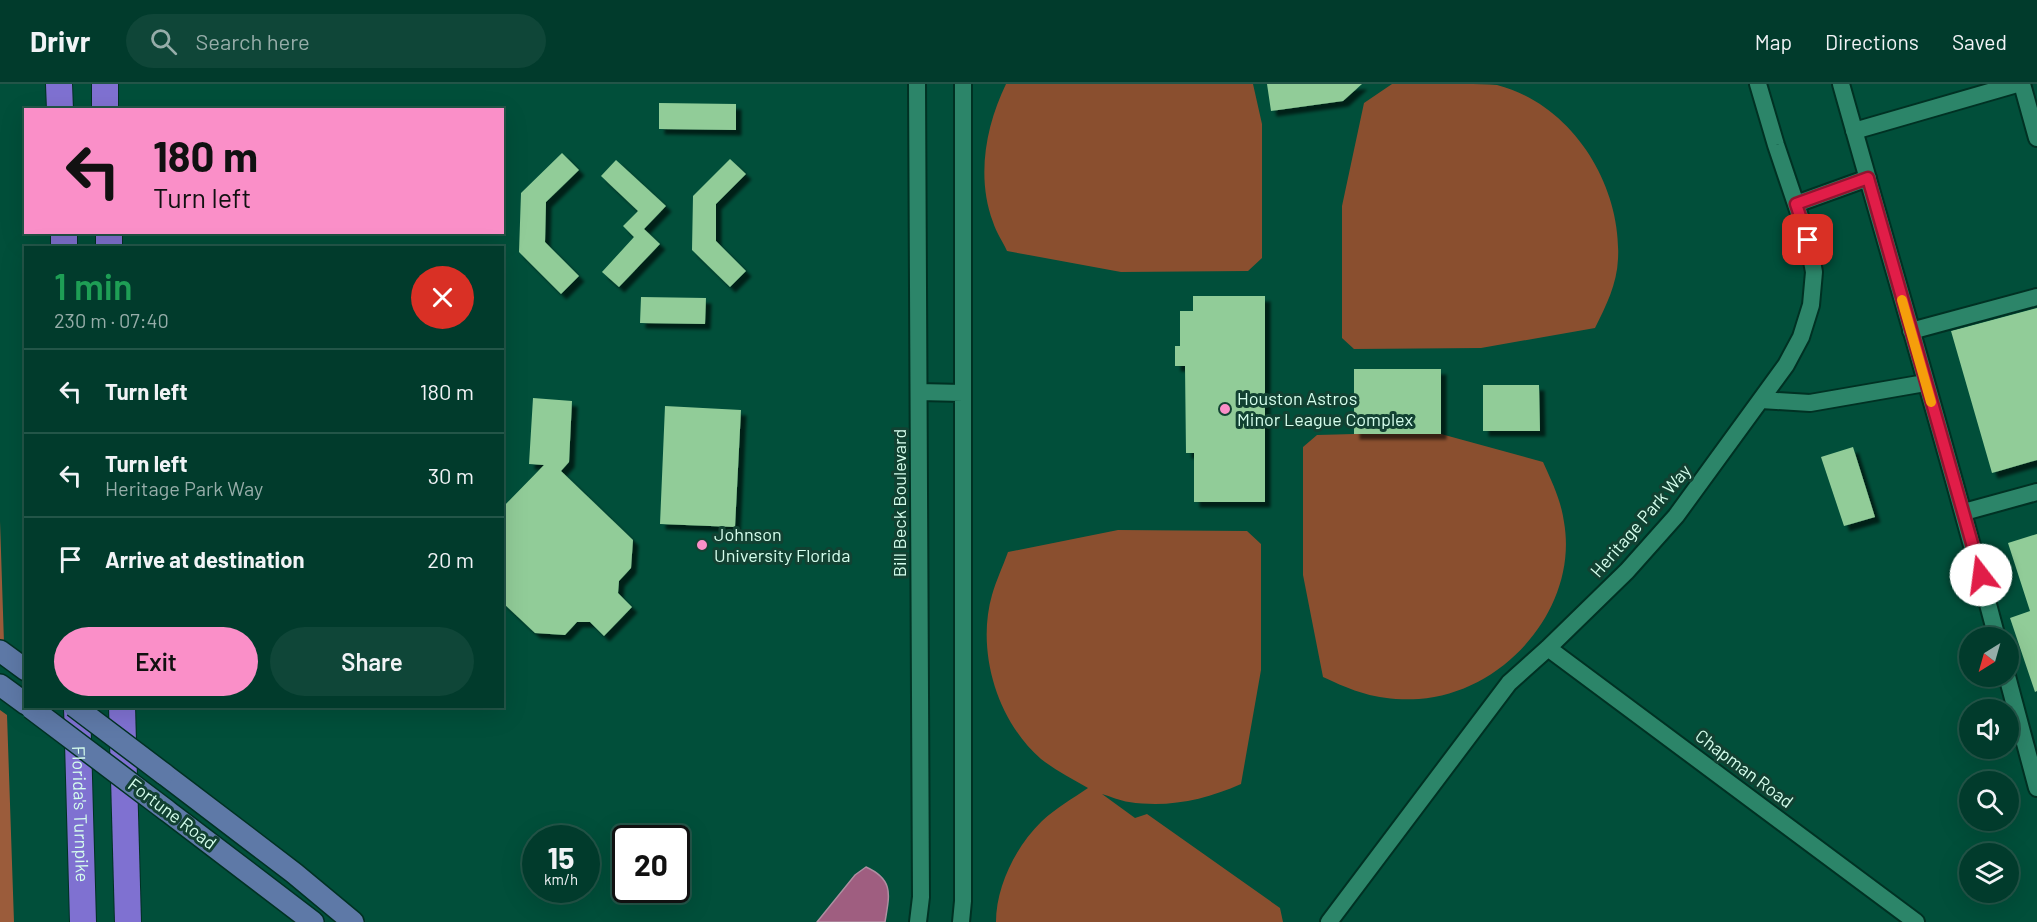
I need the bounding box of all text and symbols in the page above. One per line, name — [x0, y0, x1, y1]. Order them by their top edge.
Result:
search box — [126, 14, 546, 68]
text: Drivr — [30, 24, 90, 58]
icon: search — [147, 25, 180, 58]
text: Search here — [195, 28, 310, 54]
text: Map — [1755, 29, 1792, 54]
text: Directions — [1825, 29, 1919, 54]
text: Saved — [1952, 29, 2007, 54]
text: 180 m — [153, 130, 258, 180]
icon: left — [54, 132, 132, 210]
text: Turn left — [153, 181, 251, 213]
pin — [1782, 214, 1833, 265]
icon: arrive — [1791, 223, 1824, 256]
text: 1 min — [54, 264, 133, 307]
button: close — [411, 266, 474, 329]
text: 230 m · 07:40 — [54, 308, 169, 332]
icon: left — [54, 375, 87, 408]
text: Turn left — [105, 378, 188, 404]
text: 180 m — [420, 378, 474, 404]
place label: Houston Astros Minor League Complex — [1237, 387, 1413, 430]
marker: Houston Astros Minor League Complex — [1218, 402, 1232, 416]
street label: Bill Beck Boulevard — [888, 429, 910, 577]
text: Turn left — [105, 450, 188, 476]
icon: left — [54, 459, 87, 492]
street label: Heritage Park Way — [1585, 459, 1695, 581]
text: 30 m — [428, 462, 474, 488]
text: Heritage Park Way — [105, 476, 263, 500]
place label: Johnson University Florida — [714, 523, 850, 566]
marker: Johnson University Florida — [695, 538, 709, 552]
icon: arrive — [54, 543, 87, 576]
position arrow — [1949, 543, 2013, 607]
text: Arrive at destination — [105, 546, 304, 572]
text: 20 m — [427, 546, 474, 572]
button: Exit — [54, 627, 258, 696]
button: Share — [270, 627, 474, 696]
north arrow — [1959, 627, 2019, 687]
map controls — [1959, 627, 2019, 903]
button: sound — [1959, 699, 2019, 759]
street label: Chapman Road — [1691, 724, 1798, 812]
street label: Florida's Turnpike — [68, 746, 94, 882]
button: search — [1959, 771, 2019, 831]
street label: Fortune Road — [124, 773, 221, 854]
speed limit sign: 20 — [612, 825, 690, 903]
text: 15 — [548, 839, 574, 875]
button: layers — [1959, 843, 2019, 903]
text: km/h — [544, 870, 578, 888]

